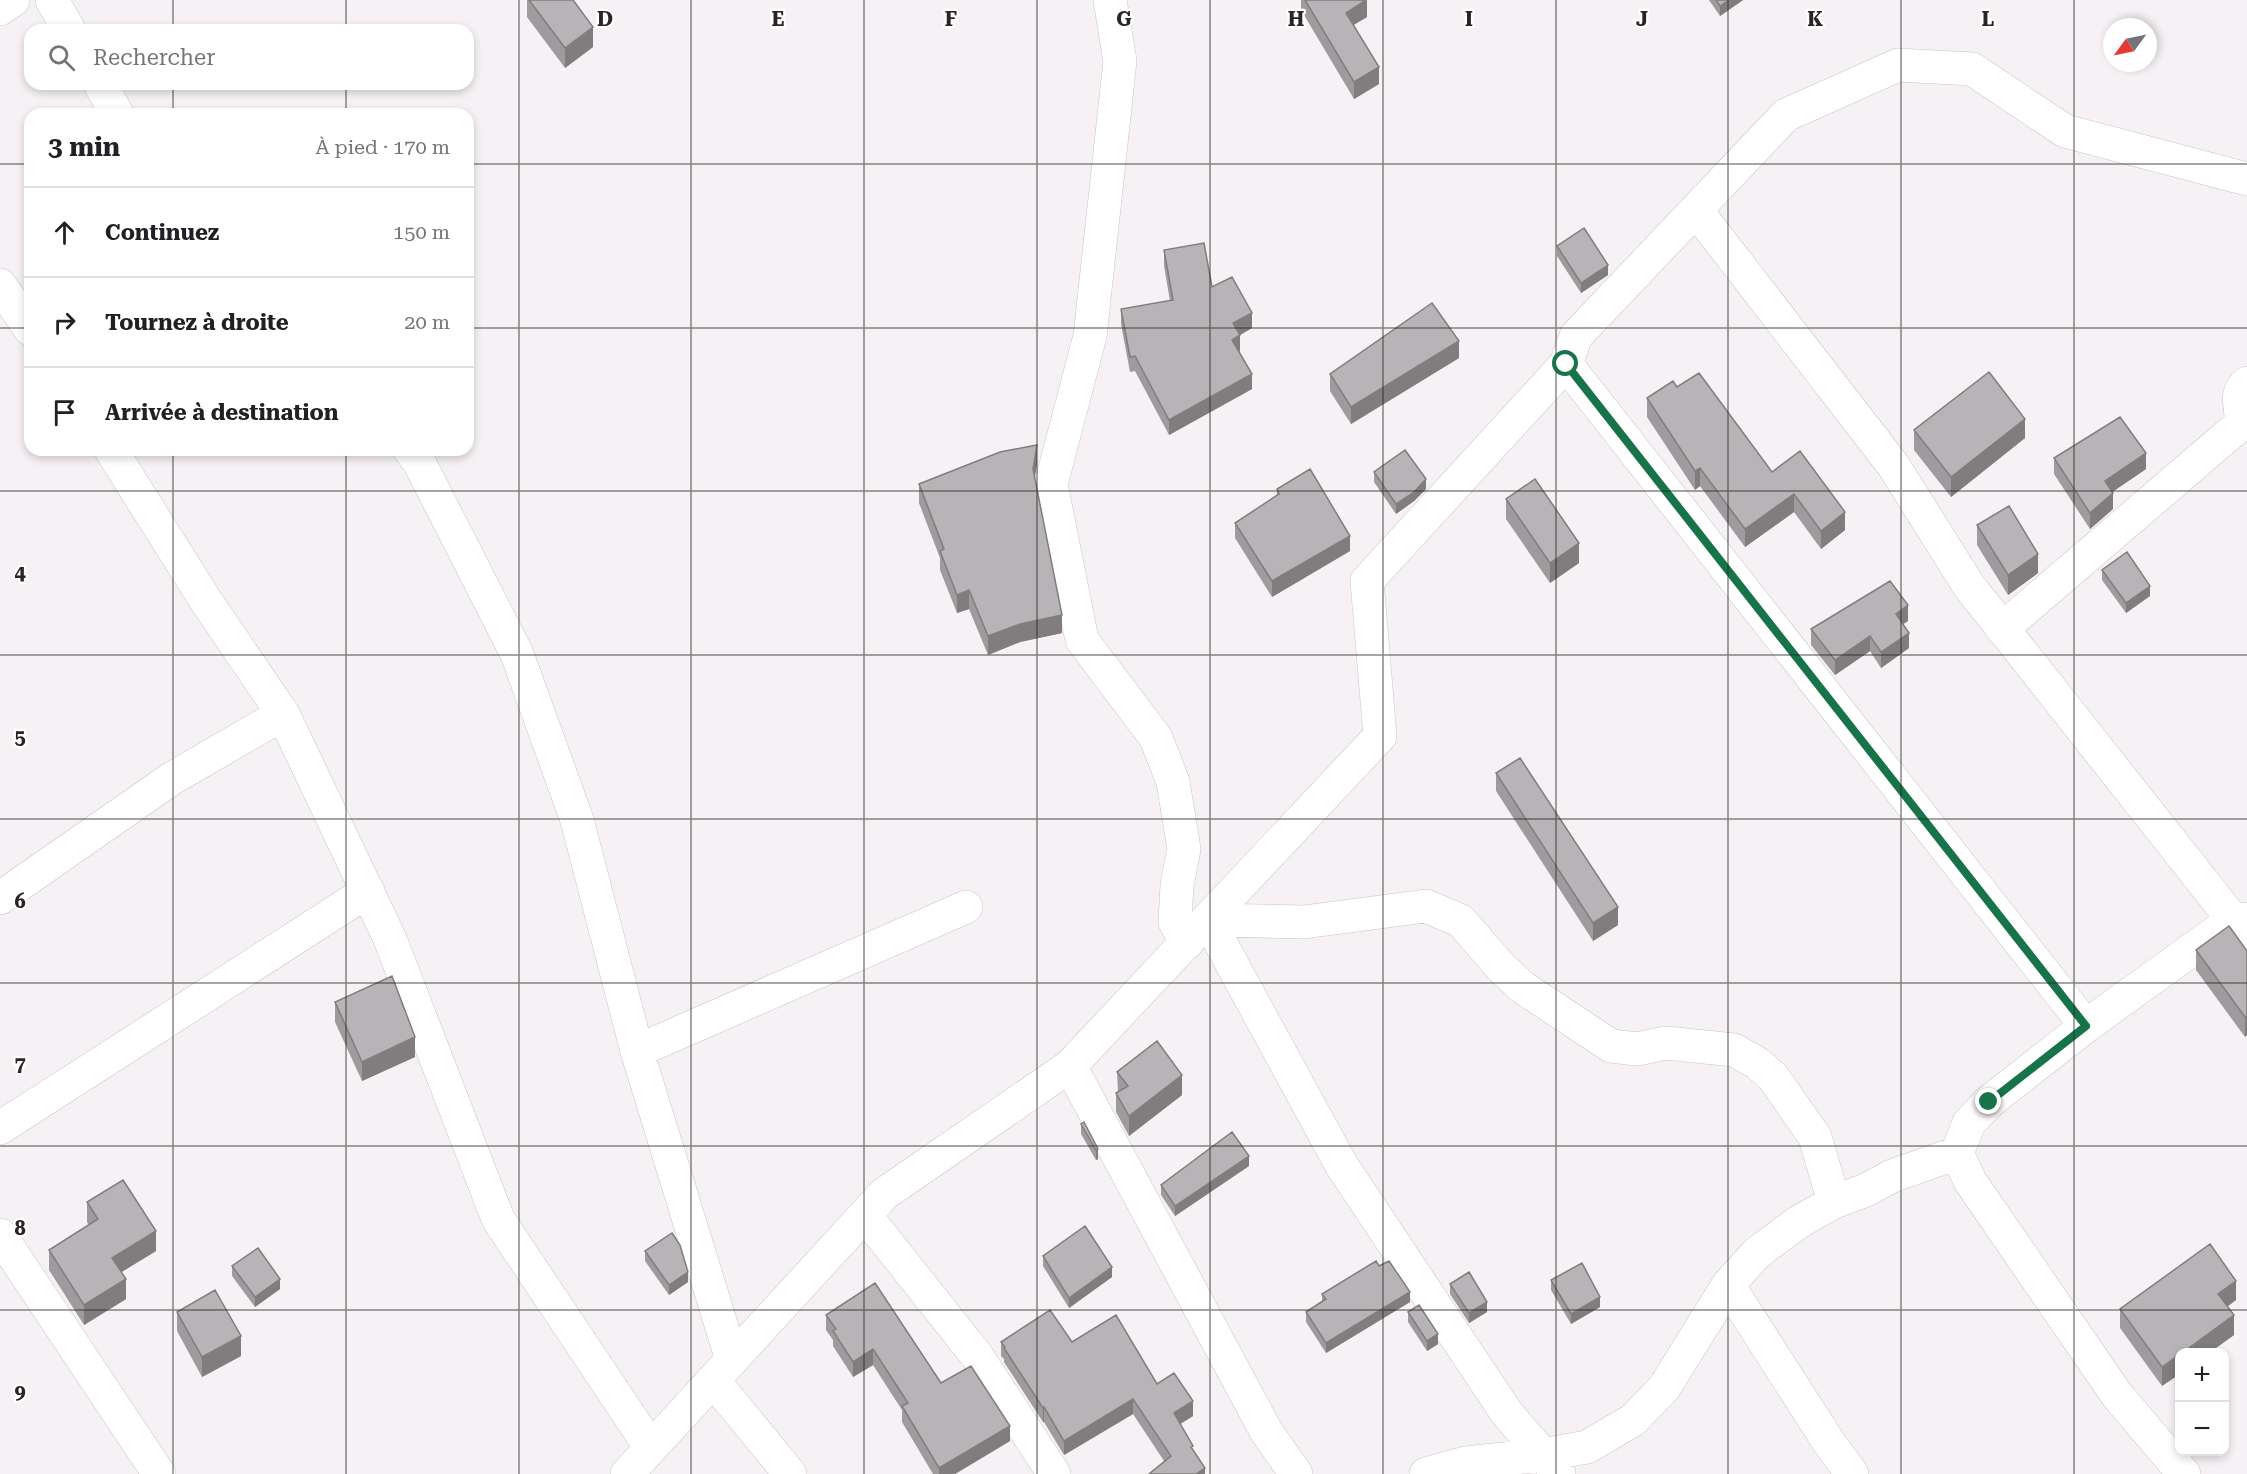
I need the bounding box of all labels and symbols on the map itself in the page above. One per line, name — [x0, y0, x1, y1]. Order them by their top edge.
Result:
text: D — [597, 7, 613, 31]
text: E — [772, 7, 785, 31]
text: F — [945, 7, 957, 31]
text: G — [1116, 7, 1132, 31]
text: H — [1288, 7, 1304, 31]
text: I — [1465, 7, 1473, 31]
text: J — [1636, 7, 1648, 31]
text: K — [1807, 7, 1823, 31]
text: L — [1982, 7, 1995, 31]
north arrow — [2103, 18, 2157, 72]
route start — [1552, 350, 1578, 376]
text: 4 — [14, 561, 26, 585]
text: 5 — [14, 725, 26, 749]
text: 6 — [14, 889, 26, 913]
text: 7 — [14, 1052, 26, 1076]
route end — [1975, 1088, 2001, 1114]
text: 8 — [14, 1216, 26, 1240]
text: 9 — [14, 1380, 26, 1404]

